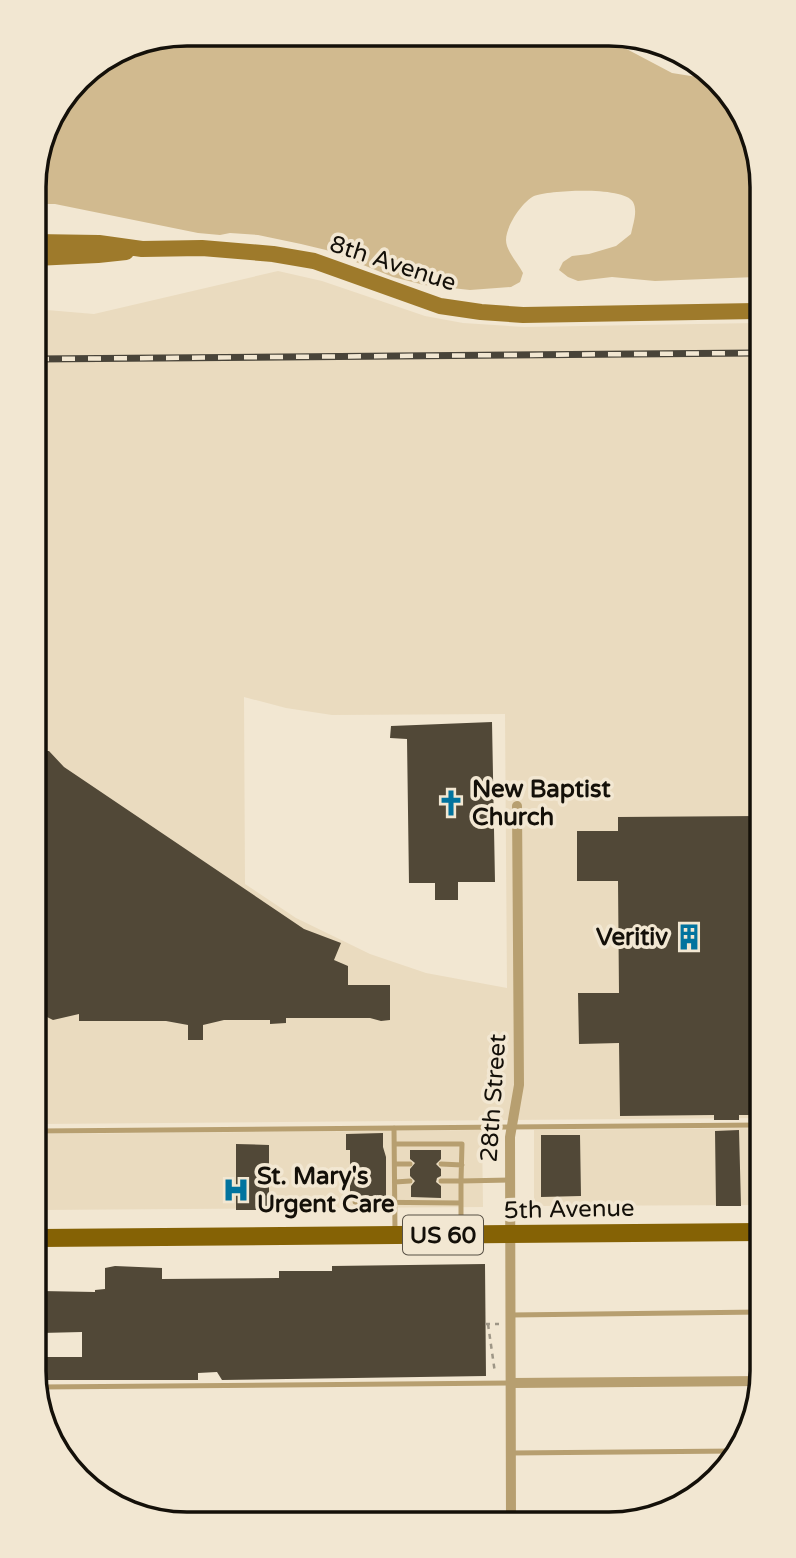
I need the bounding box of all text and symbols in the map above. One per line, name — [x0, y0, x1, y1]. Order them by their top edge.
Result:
street label: 8th Avenue — [326, 229, 460, 298]
place label: New Baptist Church — [472, 775, 611, 832]
church icon: New Baptist Church — [436, 788, 466, 818]
building icon: Veritiv — [674, 922, 704, 952]
place label: Veritiv — [596, 923, 668, 952]
street label: 28th Street — [475, 1033, 512, 1163]
place label: St. Mary's Urgent Care — [257, 1162, 395, 1219]
hospital icon: St. Mary's Urgent Care — [221, 1175, 251, 1205]
street label: 5th Avenue — [503, 1194, 635, 1225]
road number: US 60 — [403, 1216, 483, 1254]

